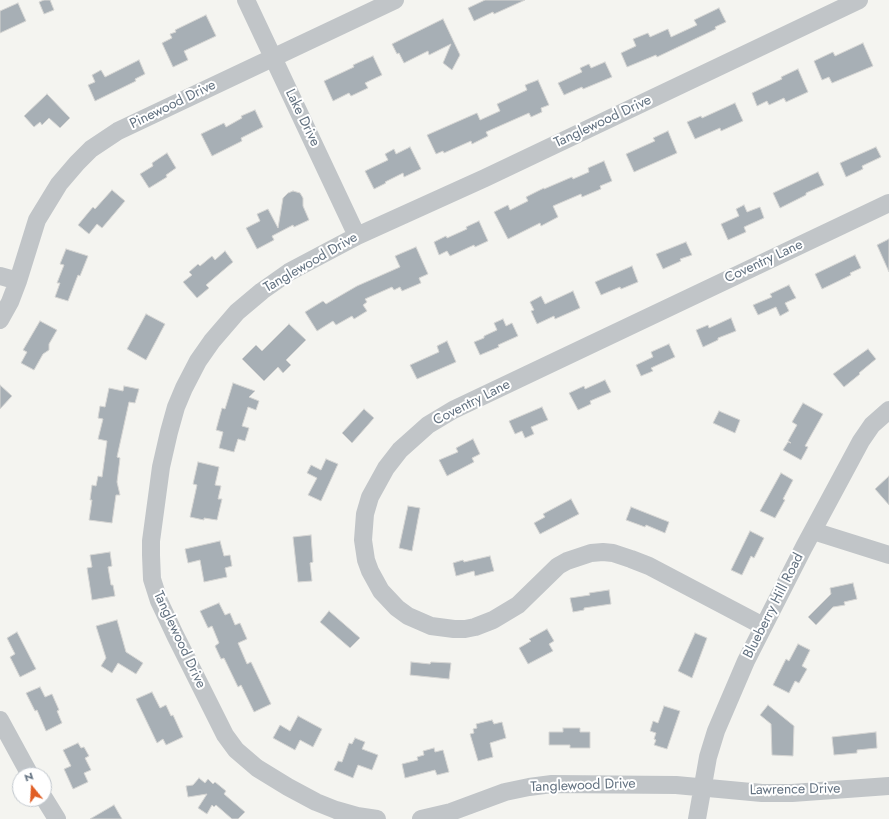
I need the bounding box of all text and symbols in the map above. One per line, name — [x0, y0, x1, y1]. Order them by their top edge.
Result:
street label: Pinewood Drive — [127, 77, 219, 133]
street label: Lake Drive — [281, 87, 323, 149]
street label: Tanglewood Drive — [552, 92, 654, 152]
street label: Tanglewood Drive — [261, 229, 361, 297]
street label: Coventry Lane — [722, 237, 806, 287]
street label: Coventry Lane — [431, 376, 513, 430]
street label: Blueberry Hill Road — [740, 551, 808, 661]
street label: Tanglewood Drive — [149, 589, 209, 691]
north arrow — [12, 767, 52, 807]
text: N — [22, 768, 35, 785]
street label: Tanglewood Drive — [530, 776, 636, 796]
street label: Lawrence Drive — [749, 781, 841, 799]

